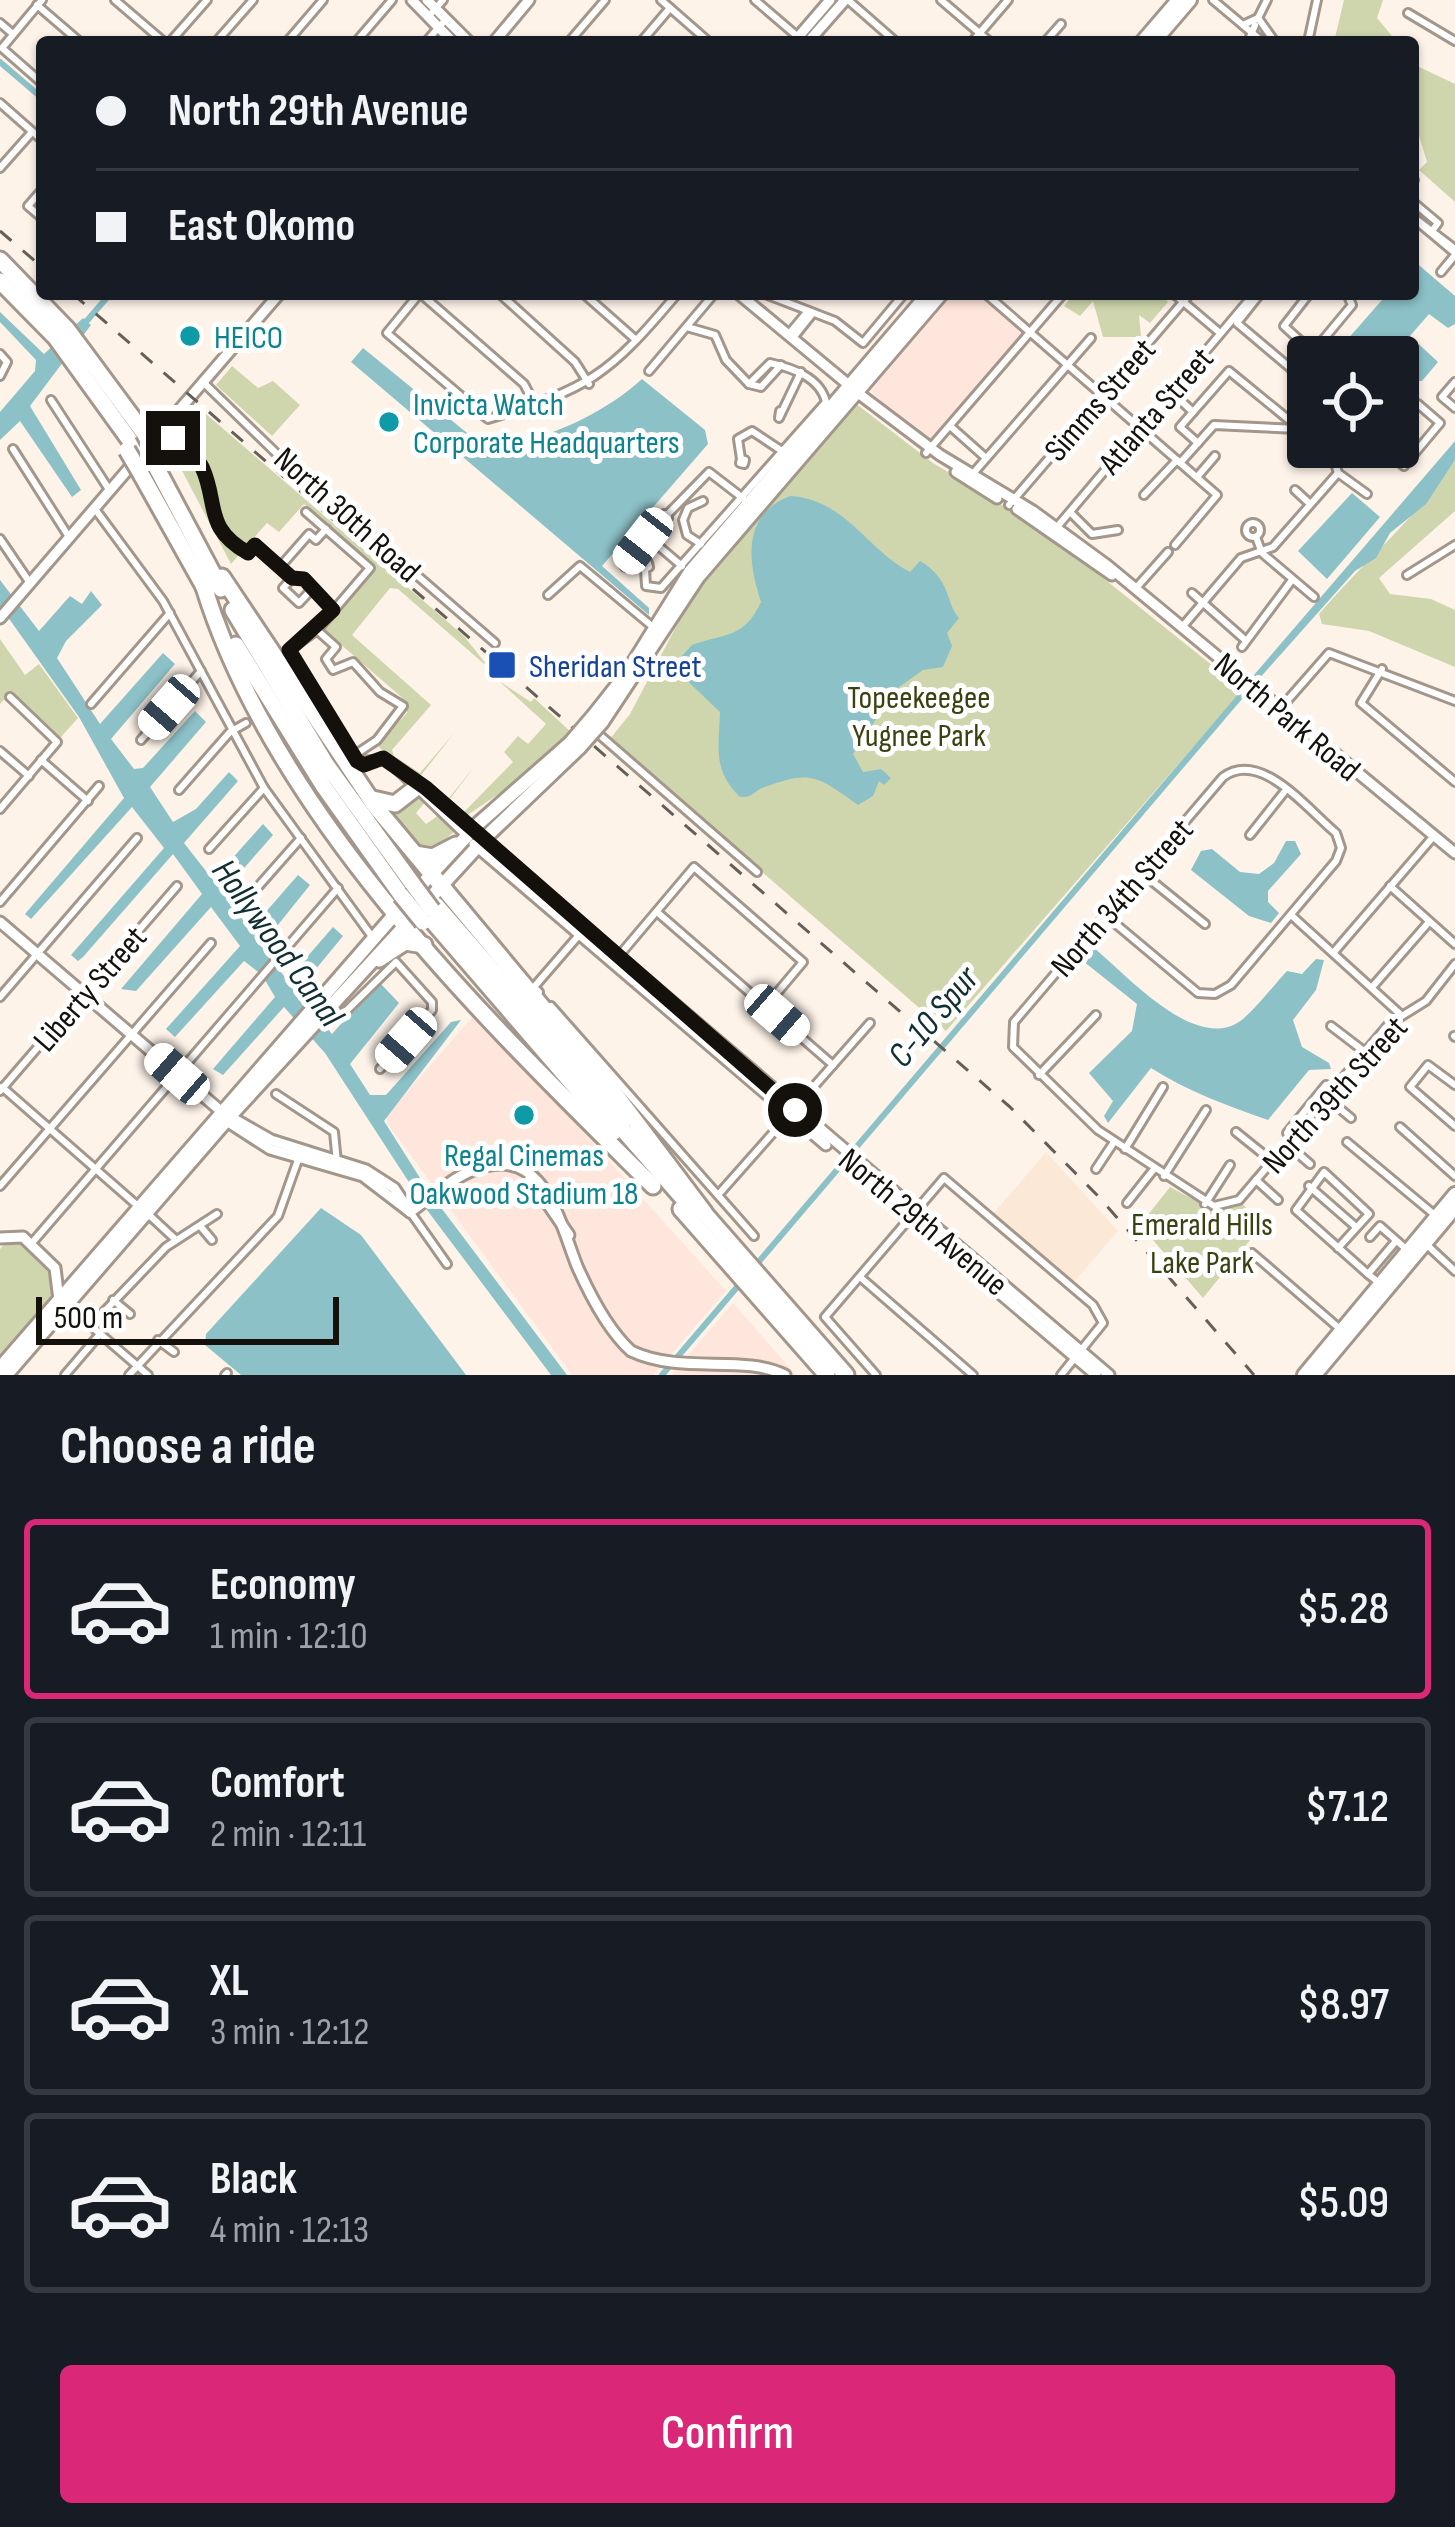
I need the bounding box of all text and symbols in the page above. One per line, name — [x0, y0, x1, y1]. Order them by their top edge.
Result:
text: North 29th Avenue — [168, 84, 469, 139]
text: East Okomo — [168, 199, 355, 254]
place label: HEICO — [214, 318, 283, 358]
marker: HEICO — [177, 323, 203, 349]
street label: Simms Street — [1036, 331, 1165, 470]
map controls — [1287, 336, 1419, 468]
button: locate — [1287, 336, 1419, 468]
street label: Atlanta Street — [1090, 340, 1222, 484]
place label: Invicta Watch Corporate Headquarters — [413, 385, 680, 463]
marker: Invicta Watch Corporate Headquarters — [376, 409, 402, 435]
route end — [146, 411, 200, 465]
street label: North 30th Road — [265, 439, 428, 592]
car — [607, 502, 679, 580]
street label: North Park Road — [1206, 645, 1368, 790]
place label: Sheridan Street — [529, 647, 702, 687]
marker: Sheridan Street — [486, 649, 518, 681]
car — [132, 668, 206, 746]
park label: Topeekeegee Yugnee Park — [847, 678, 991, 756]
street label: North 34th Street — [1043, 811, 1202, 986]
water label: Hollywood Canal — [202, 851, 353, 1037]
street label: Liberty Street — [25, 918, 156, 1060]
water label: C-10 Spur — [879, 957, 990, 1077]
car — [738, 978, 816, 1052]
car — [369, 1001, 443, 1079]
street label: North 39th Street — [1255, 1009, 1416, 1182]
car — [138, 1037, 216, 1111]
route start — [768, 1083, 822, 1137]
marker: Regal Cinemas Oakwood Stadium 18 — [511, 1102, 537, 1128]
place label: Regal Cinemas Oakwood Stadium 18 — [410, 1136, 639, 1214]
street label: North 29th Avenue — [830, 1140, 1015, 1305]
park label: Emerald Hills Lake Park — [1131, 1205, 1273, 1283]
scale bar — [36, 1291, 339, 1344]
text: 500 m — [54, 1298, 123, 1338]
text: Choose a ride — [60, 1414, 316, 1479]
icon: car — [66, 1555, 174, 1663]
text: Economy — [210, 1558, 356, 1613]
text: $5.28 — [1297, 1582, 1389, 1637]
text: 1 min · 12:10 — [210, 1613, 368, 1660]
icon: car — [66, 1753, 174, 1861]
text: Comfort — [210, 1756, 345, 1811]
text: $7.12 — [1305, 1780, 1389, 1835]
text: 2 min · 12:11 — [210, 1811, 366, 1858]
icon: car — [66, 1951, 174, 2059]
text: XL — [210, 1954, 249, 2009]
text: $8.97 — [1297, 1978, 1389, 2033]
text: 3 min · 12:12 — [210, 2009, 369, 2056]
icon: car — [66, 2149, 174, 2257]
text: Black — [210, 2152, 297, 2207]
text: $5.09 — [1297, 2176, 1389, 2231]
text: 4 min · 12:13 — [210, 2207, 369, 2254]
button: Confirm — [60, 2365, 1395, 2503]

